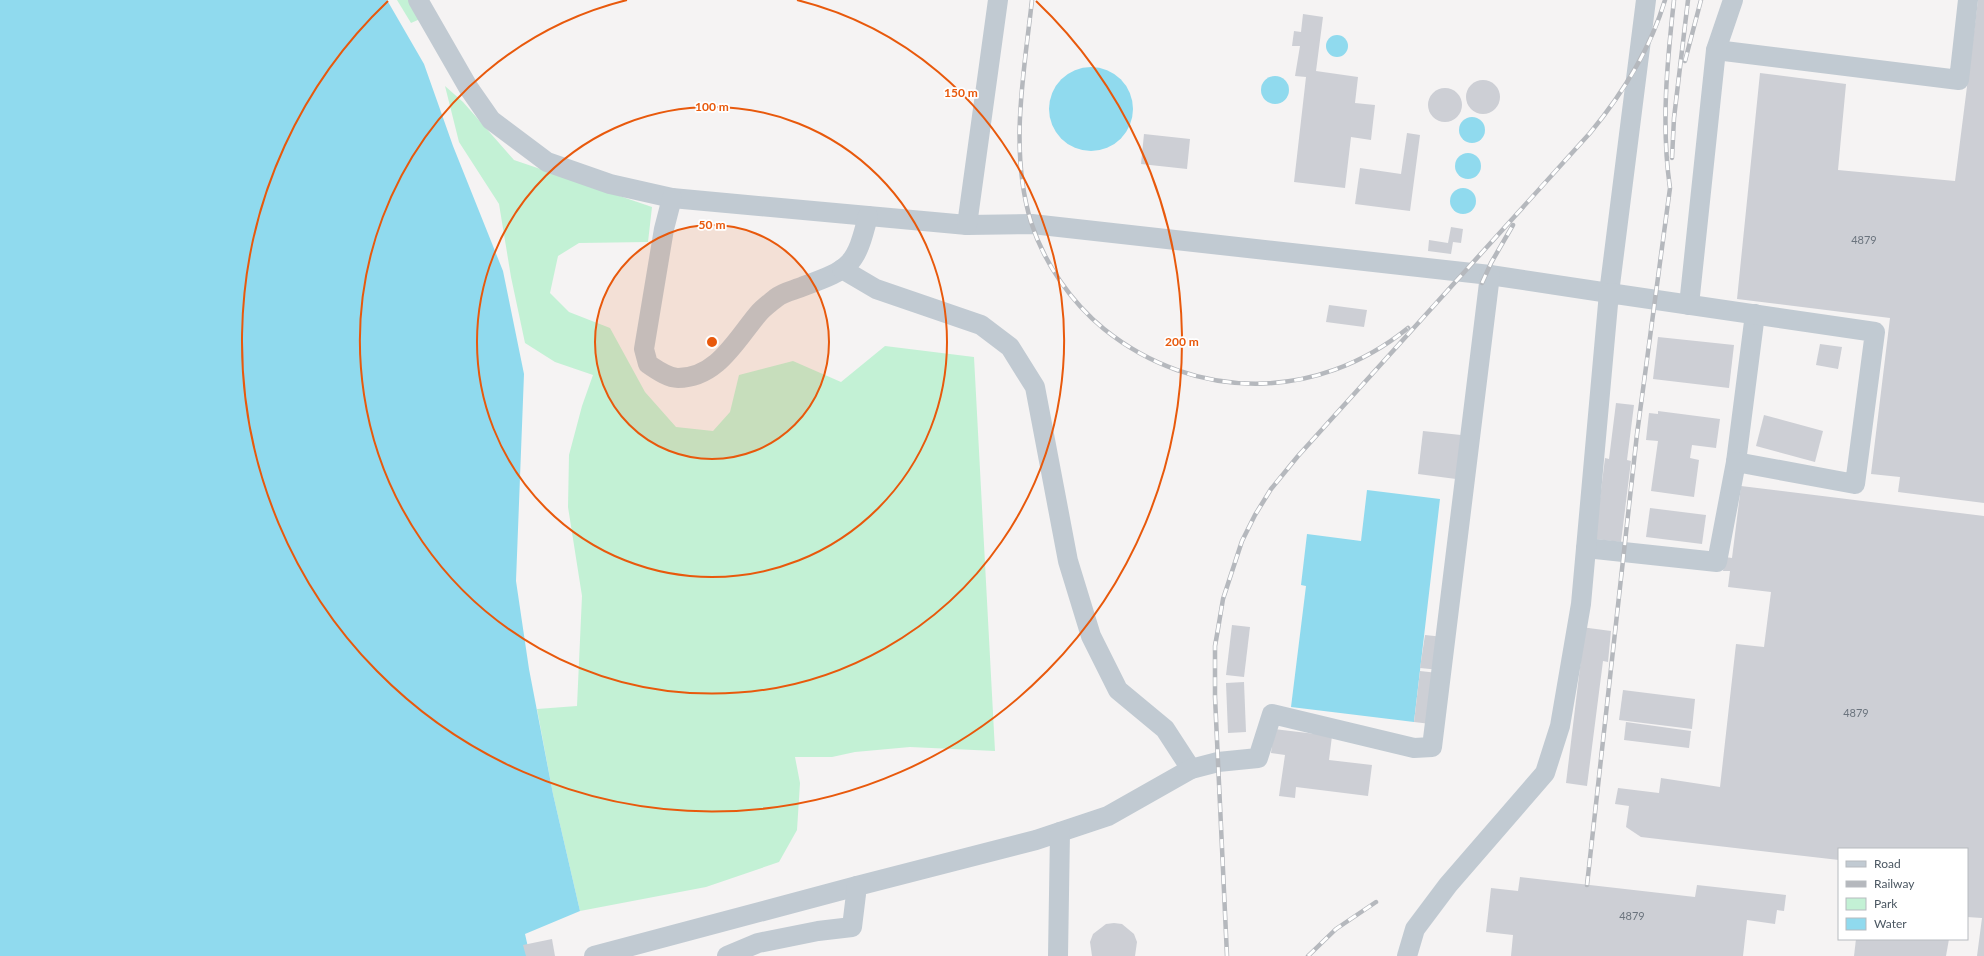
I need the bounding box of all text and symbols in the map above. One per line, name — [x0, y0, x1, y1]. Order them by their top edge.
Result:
text: 150 m — [944, 85, 978, 100]
text: 100 m — [695, 99, 729, 114]
text: 50 m — [699, 217, 725, 232]
house number: 4879 — [1851, 233, 1877, 246]
text: 200 m — [1165, 334, 1199, 349]
centre of rings — [705, 335, 719, 349]
house number: 4879 — [1843, 706, 1869, 719]
legend — [1838, 848, 1968, 940]
text: Road — [1874, 856, 1901, 871]
text: Railway — [1874, 876, 1915, 891]
text: Park — [1874, 896, 1898, 911]
house number: 4879 — [1619, 909, 1645, 922]
text: Water — [1874, 916, 1907, 931]

